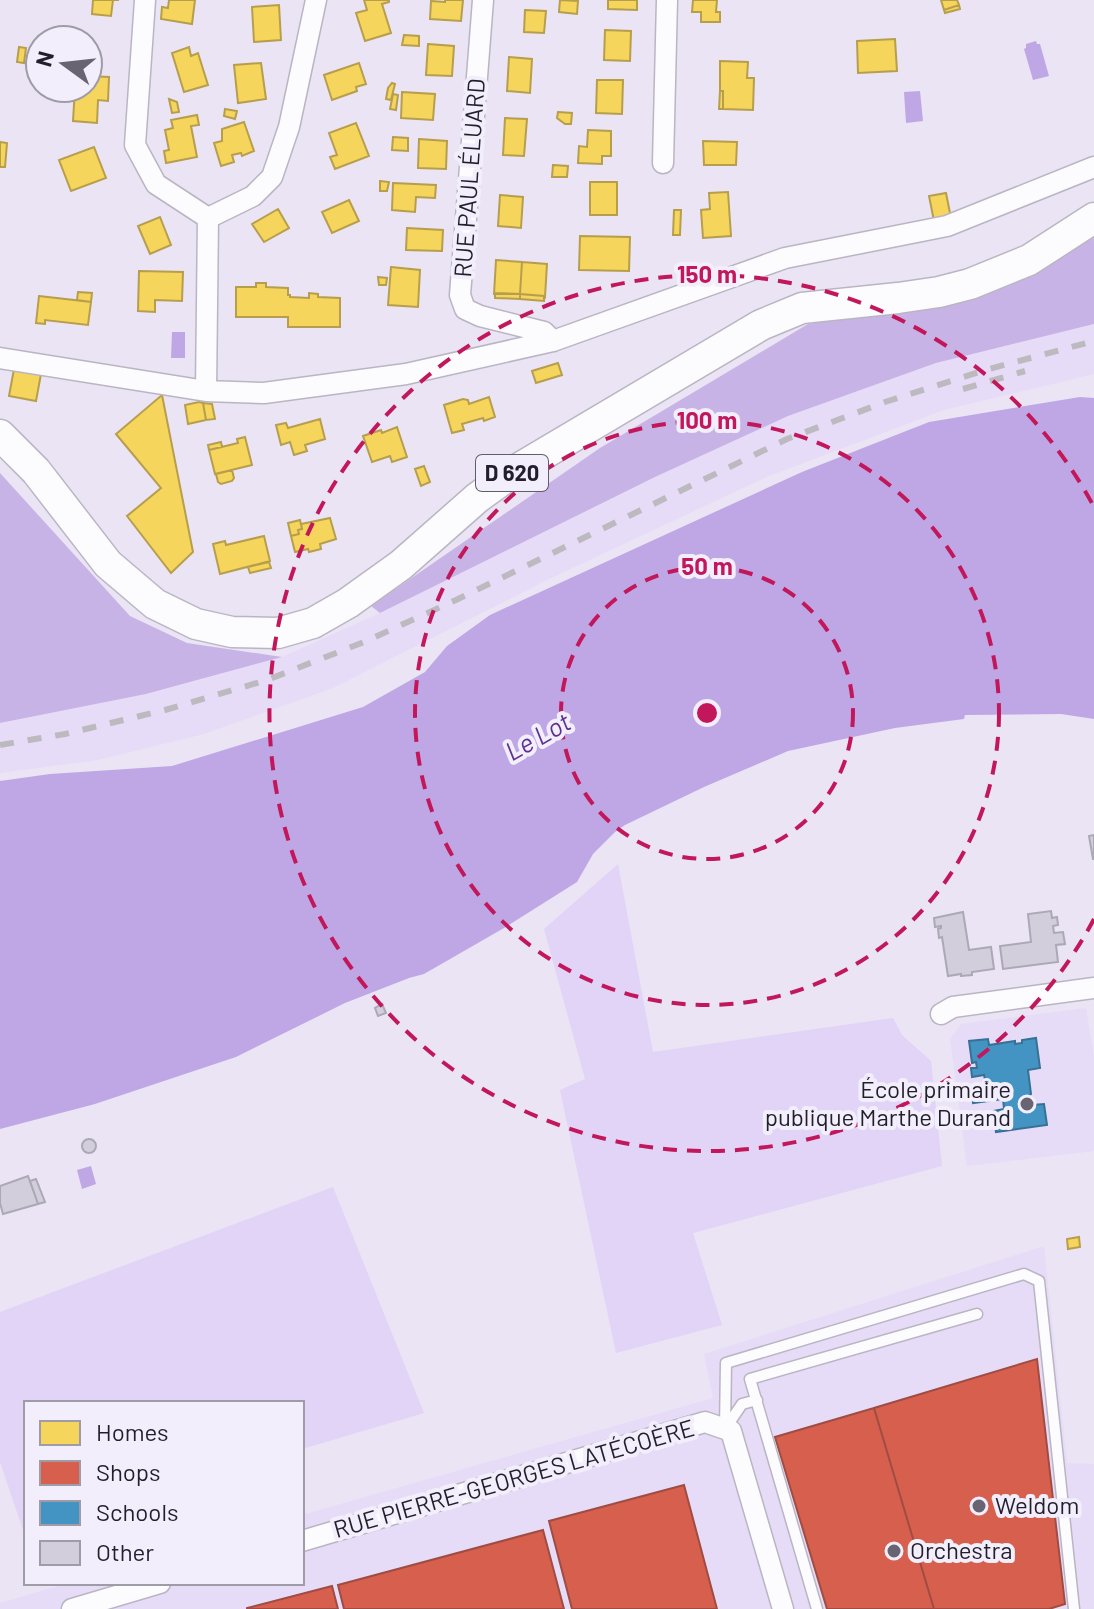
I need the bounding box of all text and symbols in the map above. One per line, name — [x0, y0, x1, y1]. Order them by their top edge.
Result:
north arrow — [24, 24, 104, 104]
text: N — [29, 48, 58, 69]
street label: RUE PAUL ÉLUARD — [447, 78, 490, 278]
text: 150 m — [677, 259, 737, 288]
text: 100 m — [677, 405, 737, 434]
road number: D 620 — [476, 455, 548, 491]
text: 50 m — [681, 551, 733, 580]
centre of rings — [693, 699, 721, 727]
water label: Le Lot — [499, 705, 575, 766]
place label: École primaire publique Marthe Durand — [765, 1074, 1011, 1131]
marker: École primaire publique Marthe Durand — [1018, 1095, 1036, 1113]
legend — [24, 1401, 304, 1585]
street label: RUE PIERRE-GEORGES LATÉCOÈRE — [330, 1412, 697, 1543]
text: Homes — [96, 1417, 169, 1446]
text: Shops — [96, 1457, 161, 1486]
place label: Weldom — [995, 1490, 1079, 1519]
text: Schools — [96, 1497, 179, 1526]
marker: Weldom — [970, 1497, 988, 1515]
place label: Orchestra — [910, 1535, 1013, 1564]
text: Other — [96, 1537, 154, 1566]
marker: Orchestra — [885, 1542, 903, 1560]

